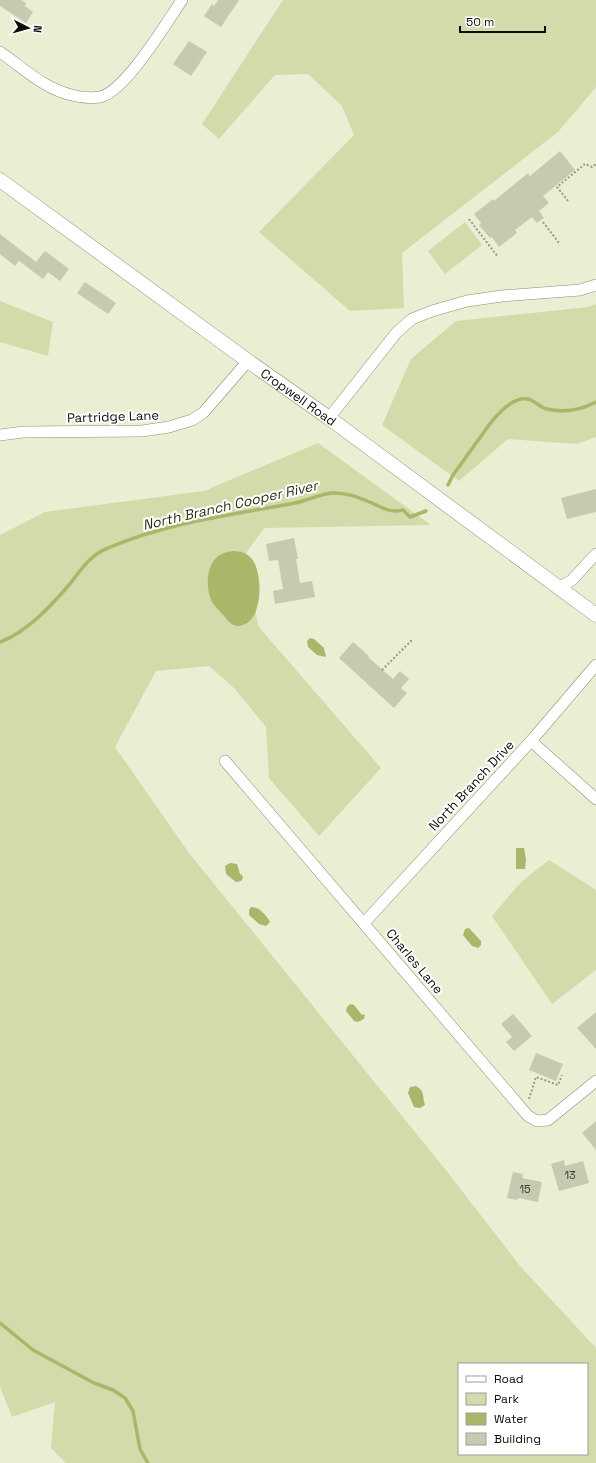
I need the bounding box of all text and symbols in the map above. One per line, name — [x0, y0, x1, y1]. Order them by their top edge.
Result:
north arrow — [8, 8, 48, 48]
scale bar — [460, 8, 545, 34]
text: 50 m — [466, 14, 494, 30]
text: N — [31, 25, 45, 33]
street label: Cropwell Road — [257, 365, 340, 430]
street label: Partridge Lane — [67, 406, 159, 427]
water label: North Branch Cooper River — [141, 476, 321, 534]
street label: North Branch Drive — [425, 736, 518, 834]
street label: Charles Lane — [382, 925, 447, 997]
house number: 13 — [564, 1168, 576, 1182]
house number: 15 — [519, 1182, 531, 1196]
legend — [458, 1363, 588, 1455]
text: Road — [494, 1371, 523, 1387]
text: Park — [494, 1391, 519, 1407]
text: Water — [494, 1411, 528, 1427]
text: Building — [494, 1431, 541, 1447]

